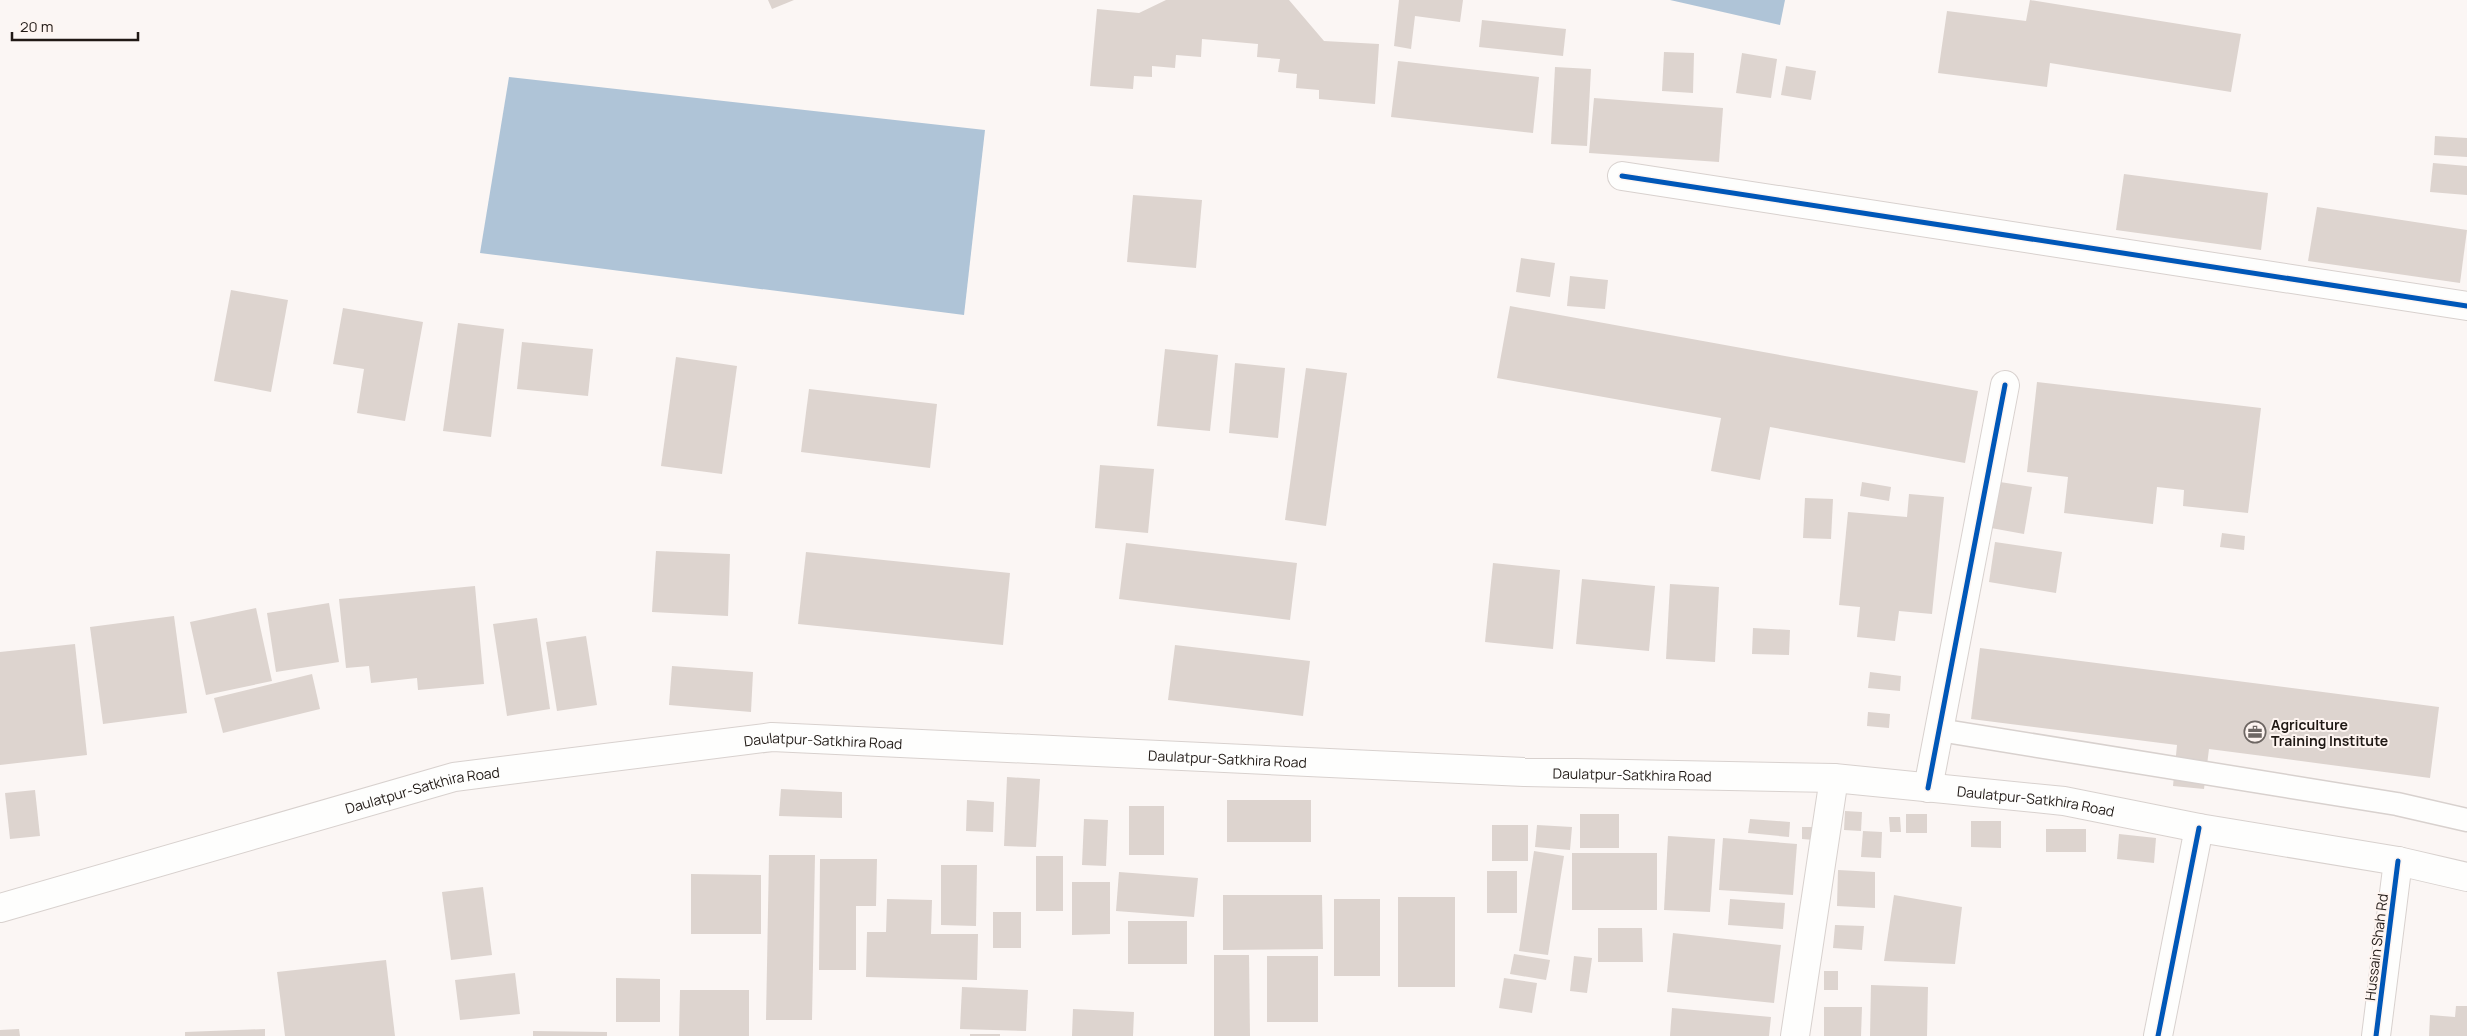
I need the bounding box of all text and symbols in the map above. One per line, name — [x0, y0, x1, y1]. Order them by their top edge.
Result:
scale bar — [12, 10, 139, 42]
text: 20 m — [20, 16, 53, 37]
place label: Agriculture Training Institute — [2271, 715, 2388, 750]
office icon: Agriculture Training Institute — [2243, 720, 2267, 744]
street label: Daulatpur-Satkhira Road — [743, 728, 903, 753]
street label: Daulatpur-Satkhira Road — [1148, 745, 1307, 771]
street label: Daulatpur-Satkhira Road — [343, 762, 501, 817]
street label: Daulatpur-Satkhira Road — [1553, 763, 1712, 785]
street label: Daulatpur-Satkhira Road — [1956, 781, 2116, 820]
street label: Hussain Shah Rd — [2360, 892, 2392, 1002]

